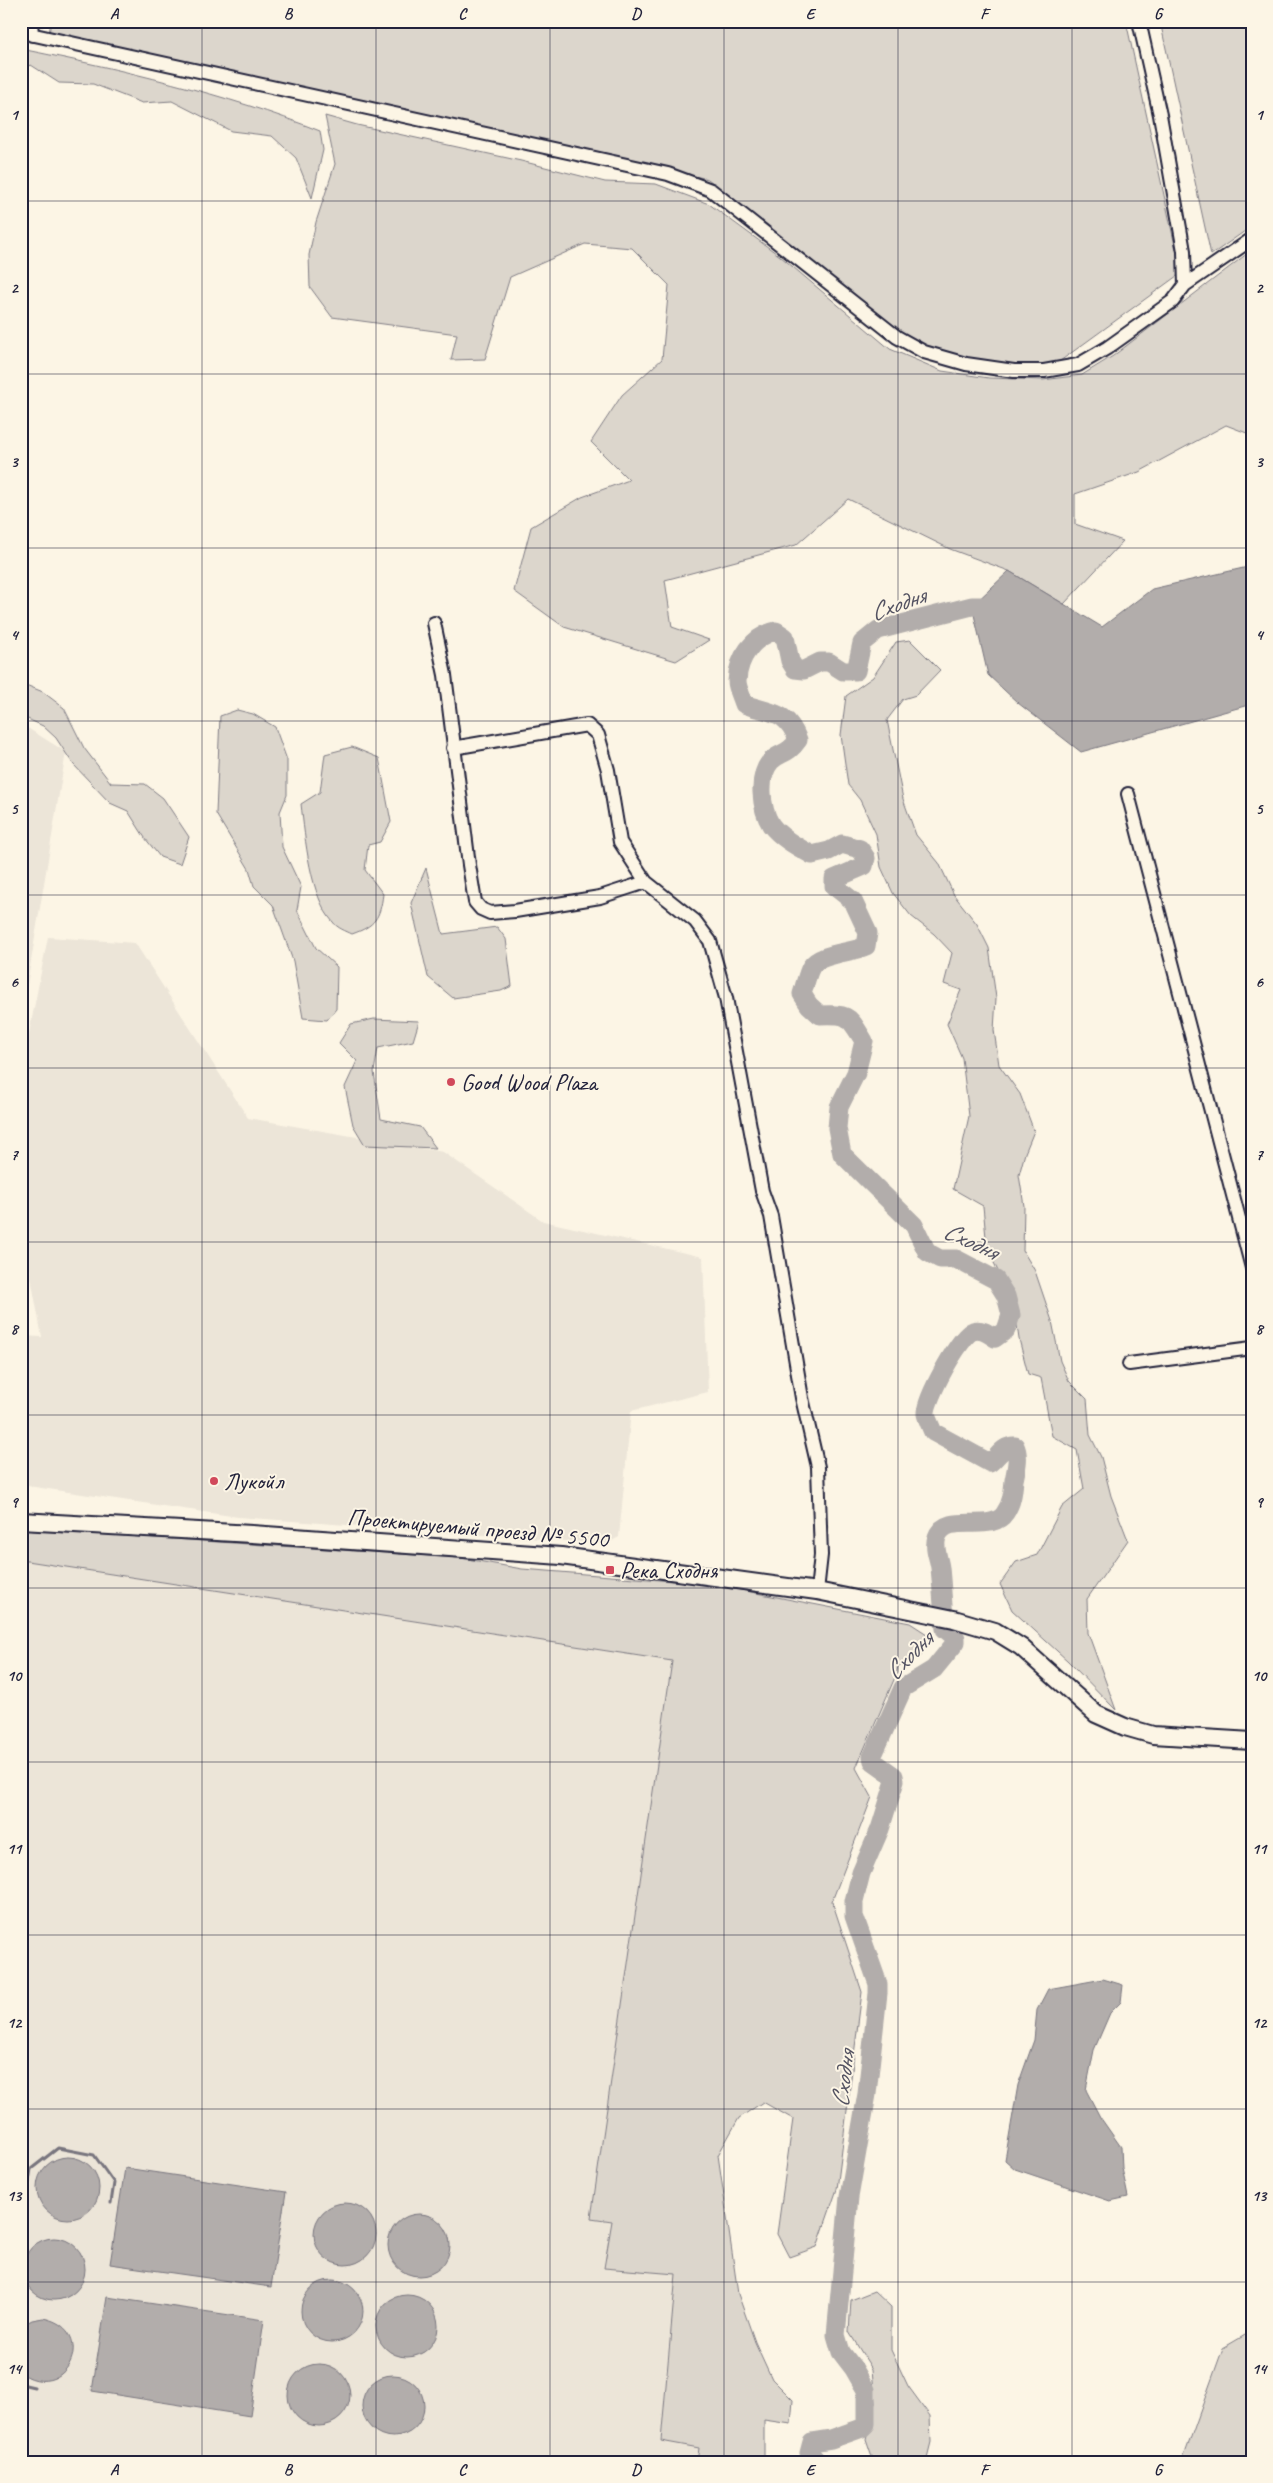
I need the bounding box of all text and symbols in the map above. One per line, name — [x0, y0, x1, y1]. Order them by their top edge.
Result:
text: A — [110, 4, 120, 24]
text: B — [284, 4, 294, 24]
text: C — [458, 4, 468, 24]
text: D — [631, 4, 642, 24]
text: E — [806, 4, 817, 24]
text: F — [980, 4, 991, 24]
text: G — [1154, 4, 1164, 24]
text: 1 — [10, 105, 19, 125]
text: 1 — [1255, 105, 1264, 125]
text: 2 — [10, 278, 19, 298]
text: 2 — [1255, 278, 1264, 298]
text: 3 — [10, 452, 19, 472]
text: 3 — [1255, 452, 1264, 472]
water label: Сходня — [866, 578, 933, 628]
text: 4 — [10, 625, 19, 645]
text: 4 — [1255, 625, 1264, 645]
text: 5 — [11, 799, 20, 819]
text: 5 — [1256, 799, 1265, 819]
text: 6 — [10, 972, 19, 992]
text: 6 — [1255, 972, 1264, 992]
place label: Good Wood Plaza — [461, 1067, 599, 1097]
marker: Good Wood Plaza — [445, 1076, 457, 1088]
text: 7 — [10, 1145, 19, 1165]
text: 7 — [1255, 1145, 1264, 1165]
water label: Сходня — [938, 1215, 1007, 1269]
text: 8 — [10, 1319, 19, 1339]
text: 8 — [1255, 1319, 1264, 1339]
place label: Лукойл — [224, 1466, 285, 1496]
marker: Лукойл — [208, 1475, 220, 1487]
text: 9 — [10, 1492, 19, 1512]
text: 9 — [1255, 1492, 1264, 1512]
street label: Проектируемый проезд № 5500 — [346, 1502, 612, 1555]
place label: Река Сходня — [620, 1555, 719, 1585]
marker: Река Сходня — [604, 1564, 616, 1576]
water label: Сходня — [878, 1622, 943, 1687]
text: 10 — [7, 1666, 23, 1686]
text: 10 — [1252, 1666, 1268, 1686]
text: 11 — [7, 1839, 23, 1859]
text: 11 — [1252, 1839, 1268, 1859]
text: 12 — [7, 2013, 23, 2033]
text: 12 — [1252, 2013, 1268, 2033]
water label: Сходня — [824, 2045, 863, 2109]
text: 13 — [7, 2186, 23, 2206]
text: 13 — [1252, 2186, 1268, 2206]
text: 14 — [7, 2359, 23, 2379]
text: 14 — [1252, 2359, 1268, 2379]
text: A — [110, 2460, 120, 2480]
text: B — [284, 2460, 294, 2480]
text: C — [458, 2460, 468, 2480]
text: D — [631, 2460, 642, 2480]
text: E — [806, 2460, 817, 2480]
text: F — [980, 2460, 991, 2480]
text: G — [1154, 2460, 1164, 2480]

